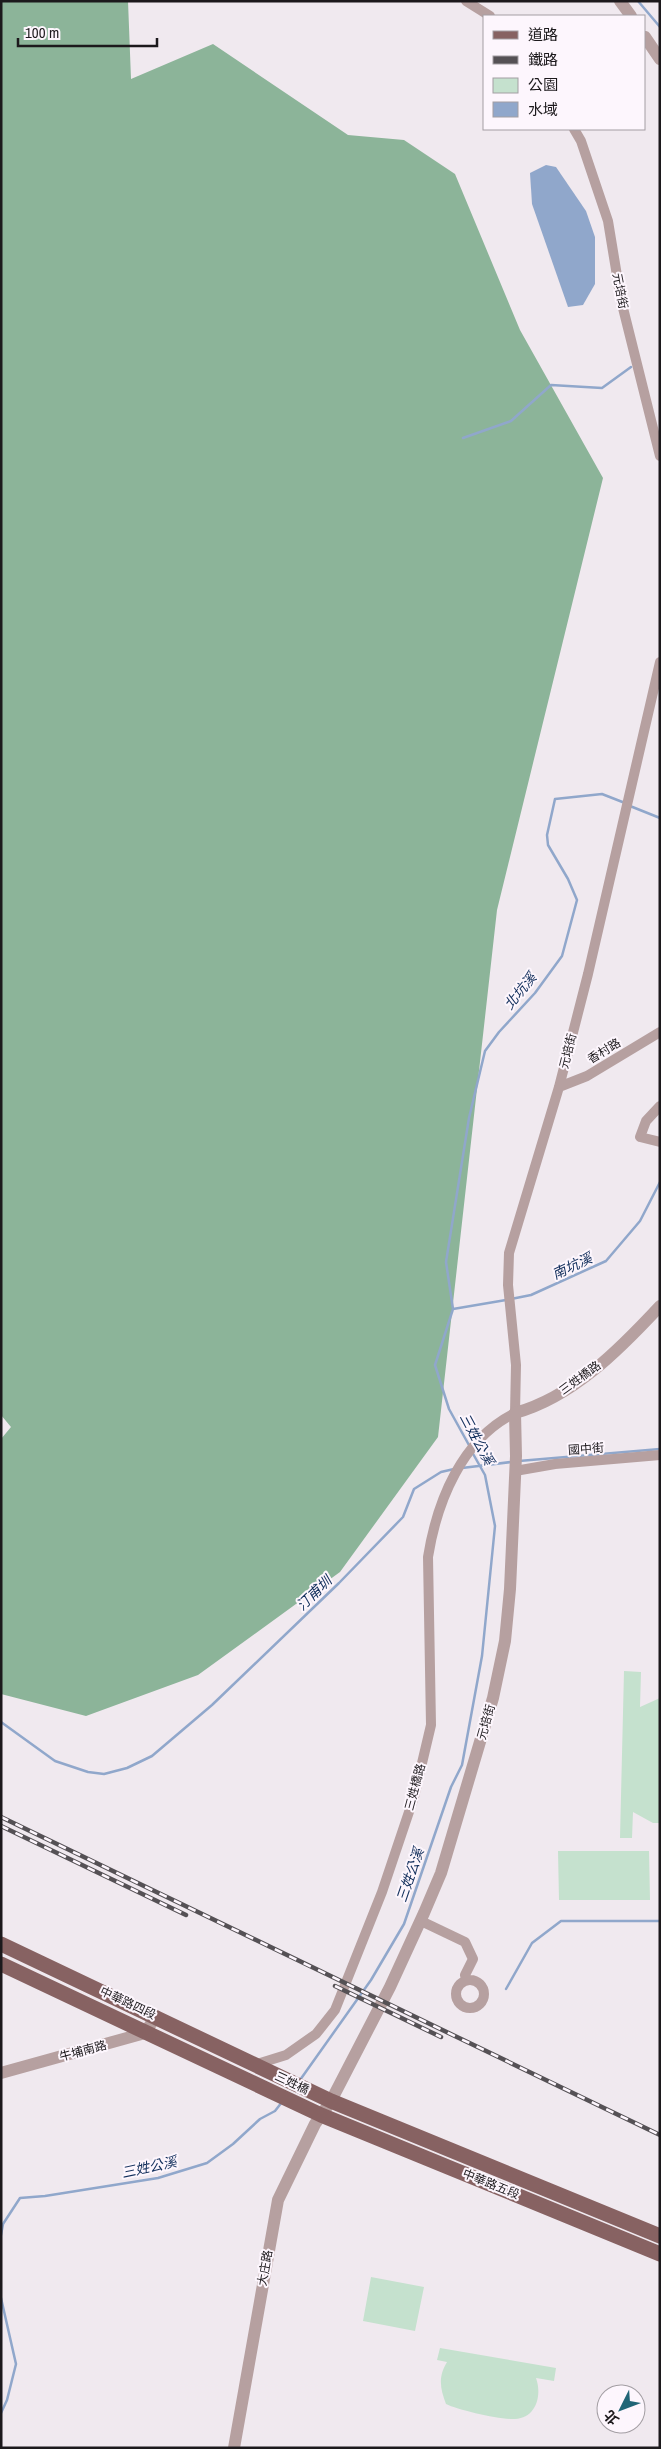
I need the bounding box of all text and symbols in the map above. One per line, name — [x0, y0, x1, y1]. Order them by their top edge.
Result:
scale bar — [18, 15, 156, 47]
legend — [483, 15, 646, 130]
text: 100 m — [25, 22, 59, 43]
text: 道路 — [528, 24, 558, 45]
text: 鐵路 — [528, 49, 558, 70]
text: 公園 — [528, 74, 558, 95]
text: 水域 — [528, 99, 558, 120]
street label: 元培街 — [609, 272, 631, 310]
water label: 北坑溪 — [500, 967, 541, 1013]
street label: 元培街 — [556, 1032, 580, 1070]
street label: 香村路 — [584, 1035, 624, 1067]
water label: 南坑溪 — [549, 1248, 597, 1283]
street label: 三姓橋路 — [556, 1357, 604, 1399]
water label: 三姓公溪 — [456, 1410, 499, 1470]
street label: 國中街 — [567, 1440, 605, 1458]
water label: 汀甫圳 — [293, 1571, 337, 1614]
street label: 元培街 — [473, 1702, 499, 1742]
street label: 三姓橋路 — [401, 1762, 429, 1812]
water label: 三姓公溪 — [392, 1844, 428, 1904]
street label: 中華路四段 — [97, 1983, 159, 2023]
street label: 牛埔南路 — [58, 2037, 108, 2065]
street label: 三姓橋 — [272, 2068, 312, 2098]
water label: 三姓公溪 — [120, 2152, 180, 2182]
street label: 中華路五段 — [460, 2165, 522, 2203]
street label: 大庄路 — [254, 2249, 276, 2287]
north arrow — [596, 2384, 646, 2434]
text: 北 — [600, 2406, 623, 2429]

